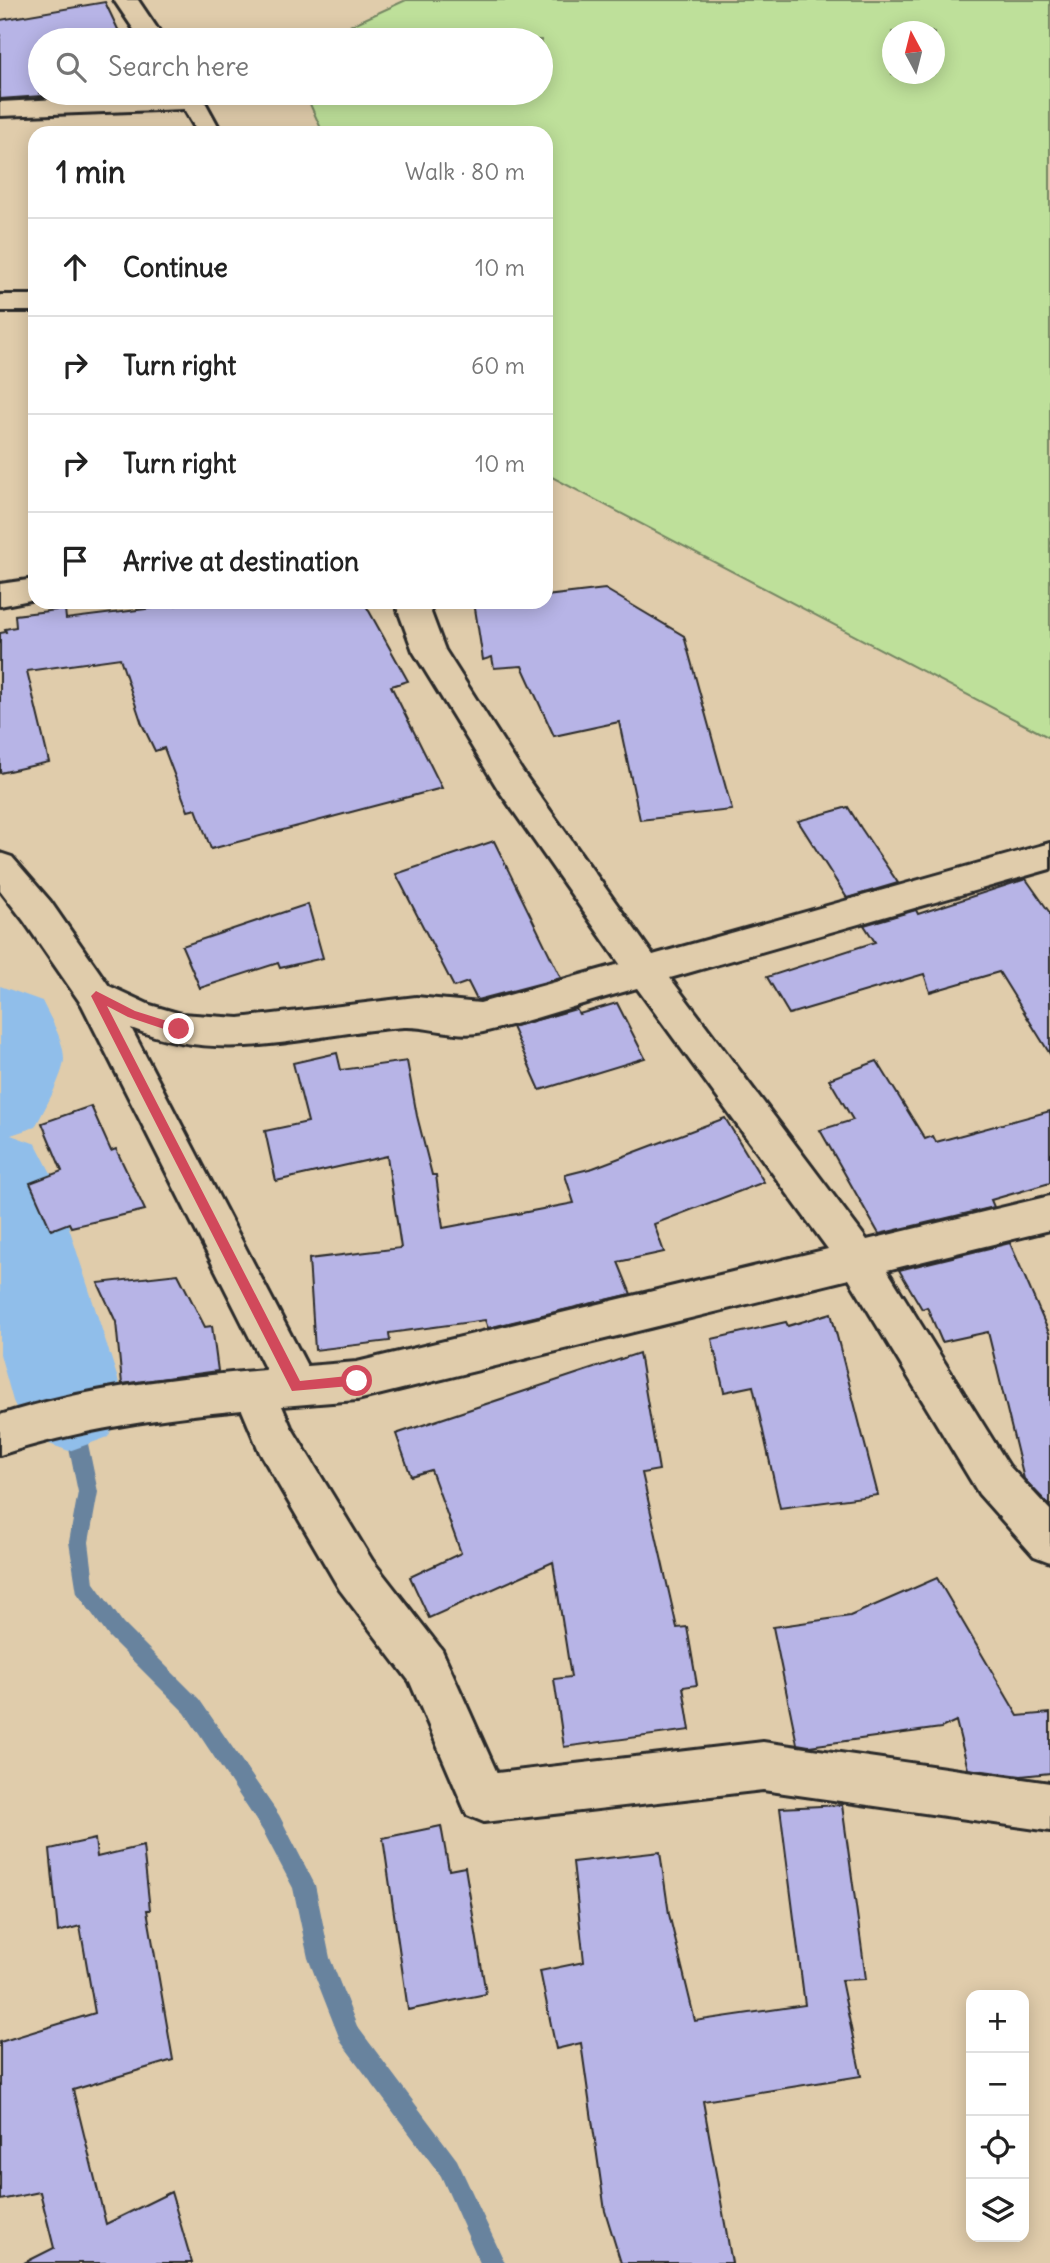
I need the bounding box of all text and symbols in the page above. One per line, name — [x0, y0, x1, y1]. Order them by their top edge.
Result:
north arrow — [882, 21, 945, 84]
search box — [28, 28, 553, 105]
icon: search — [52, 48, 90, 86]
text: Search here — [108, 50, 249, 83]
text: 1 min — [56, 153, 125, 191]
text: Walk · 80 m — [405, 157, 525, 186]
icon: ahead — [56, 248, 94, 286]
text: Continue — [123, 251, 228, 284]
text: 10 m — [475, 253, 525, 282]
icon: right — [56, 346, 94, 384]
text: Turn right — [123, 349, 236, 382]
text: 60 m — [471, 351, 525, 380]
icon: right — [56, 444, 94, 482]
text: Turn right — [123, 447, 236, 480]
text: 10 m — [475, 449, 525, 478]
icon: arrive — [56, 542, 94, 580]
text: Arrive at destination — [123, 545, 359, 578]
route end — [163, 1013, 194, 1044]
route start — [341, 1365, 372, 1396]
map controls — [966, 1990, 1029, 2242]
button: + — [966, 1990, 1029, 2053]
button: − — [966, 2053, 1029, 2116]
button: locate — [966, 2116, 1029, 2179]
button: layers — [966, 2179, 1029, 2242]

